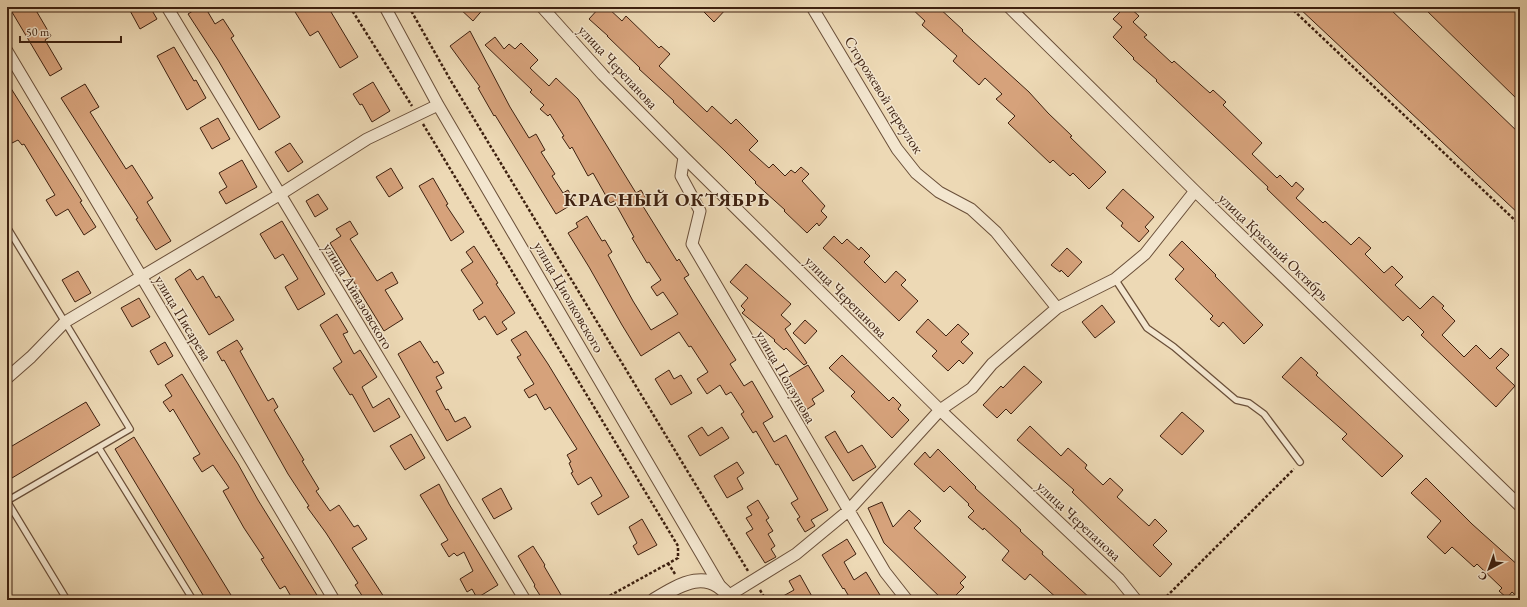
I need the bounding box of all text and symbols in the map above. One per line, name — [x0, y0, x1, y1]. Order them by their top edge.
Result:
scale bar — [20, 18, 121, 44]
street label: улица Черепанова — [574, 20, 662, 113]
text: 50 m — [26, 24, 50, 40]
street label: Сторожевой переулок — [841, 33, 928, 157]
district label: КРАСНЫЙ ОКТЯБРЬ — [564, 187, 770, 212]
street label: улица Красный Октябрь — [1215, 189, 1334, 305]
street label: улица Циолковского — [530, 238, 609, 356]
street label: улица Айвазовского — [319, 239, 398, 352]
street label: улица Черепанова — [801, 251, 892, 342]
street label: улица Писарева — [151, 272, 216, 364]
street label: улица Ползунова — [752, 327, 821, 427]
street label: улица Черепанова — [1033, 477, 1126, 565]
north arrow — [1469, 549, 1509, 589]
text: С — [1475, 569, 1490, 584]

